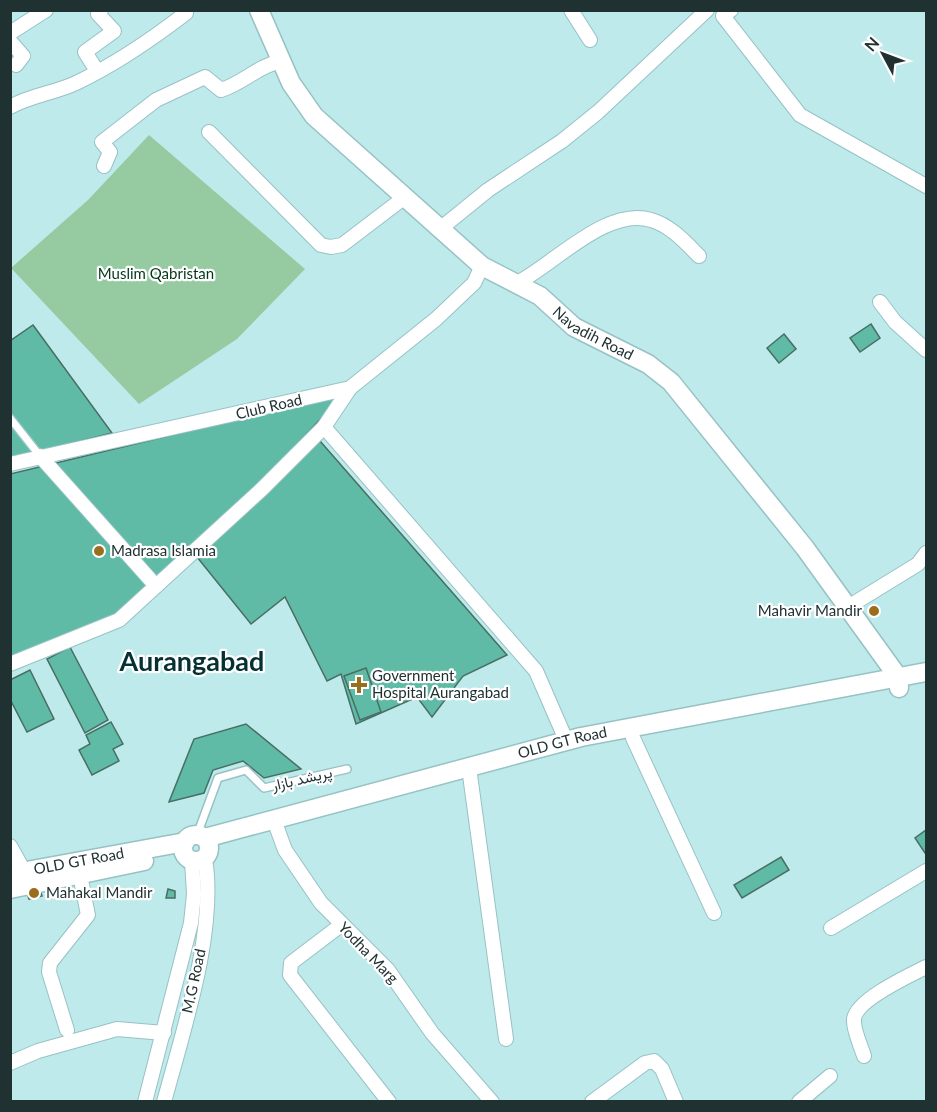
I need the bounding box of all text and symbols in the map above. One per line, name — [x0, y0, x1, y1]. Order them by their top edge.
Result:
north arrow — [853, 24, 913, 84]
text: N — [860, 33, 883, 55]
park label: Muslim Qabristan — [98, 264, 214, 282]
street label: Navadih Road — [549, 302, 637, 363]
street label: Club Road — [234, 390, 304, 422]
place label: Madrasa Islamia — [111, 541, 216, 559]
marker: Madrasa Islamia — [92, 544, 106, 558]
place label: Mahavir Mandir — [758, 601, 863, 619]
marker: Mahavir Mandir — [867, 604, 881, 618]
district label: Aurangabad — [119, 644, 264, 677]
place label: Government Hospital Aurangabad — [372, 666, 509, 701]
marker: Government Hospital Aurangabad — [350, 676, 368, 694]
street label: OLD GT Road — [516, 722, 608, 762]
street label: پریشد بازار — [269, 762, 334, 796]
street label: OLD GT Road — [32, 843, 125, 878]
place label: Mahakal Mandir — [46, 883, 153, 901]
marker: Mahakal Mandir — [27, 886, 41, 900]
street label: Yodha Marg — [335, 918, 403, 987]
street label: M.G Road — [177, 947, 209, 1015]

